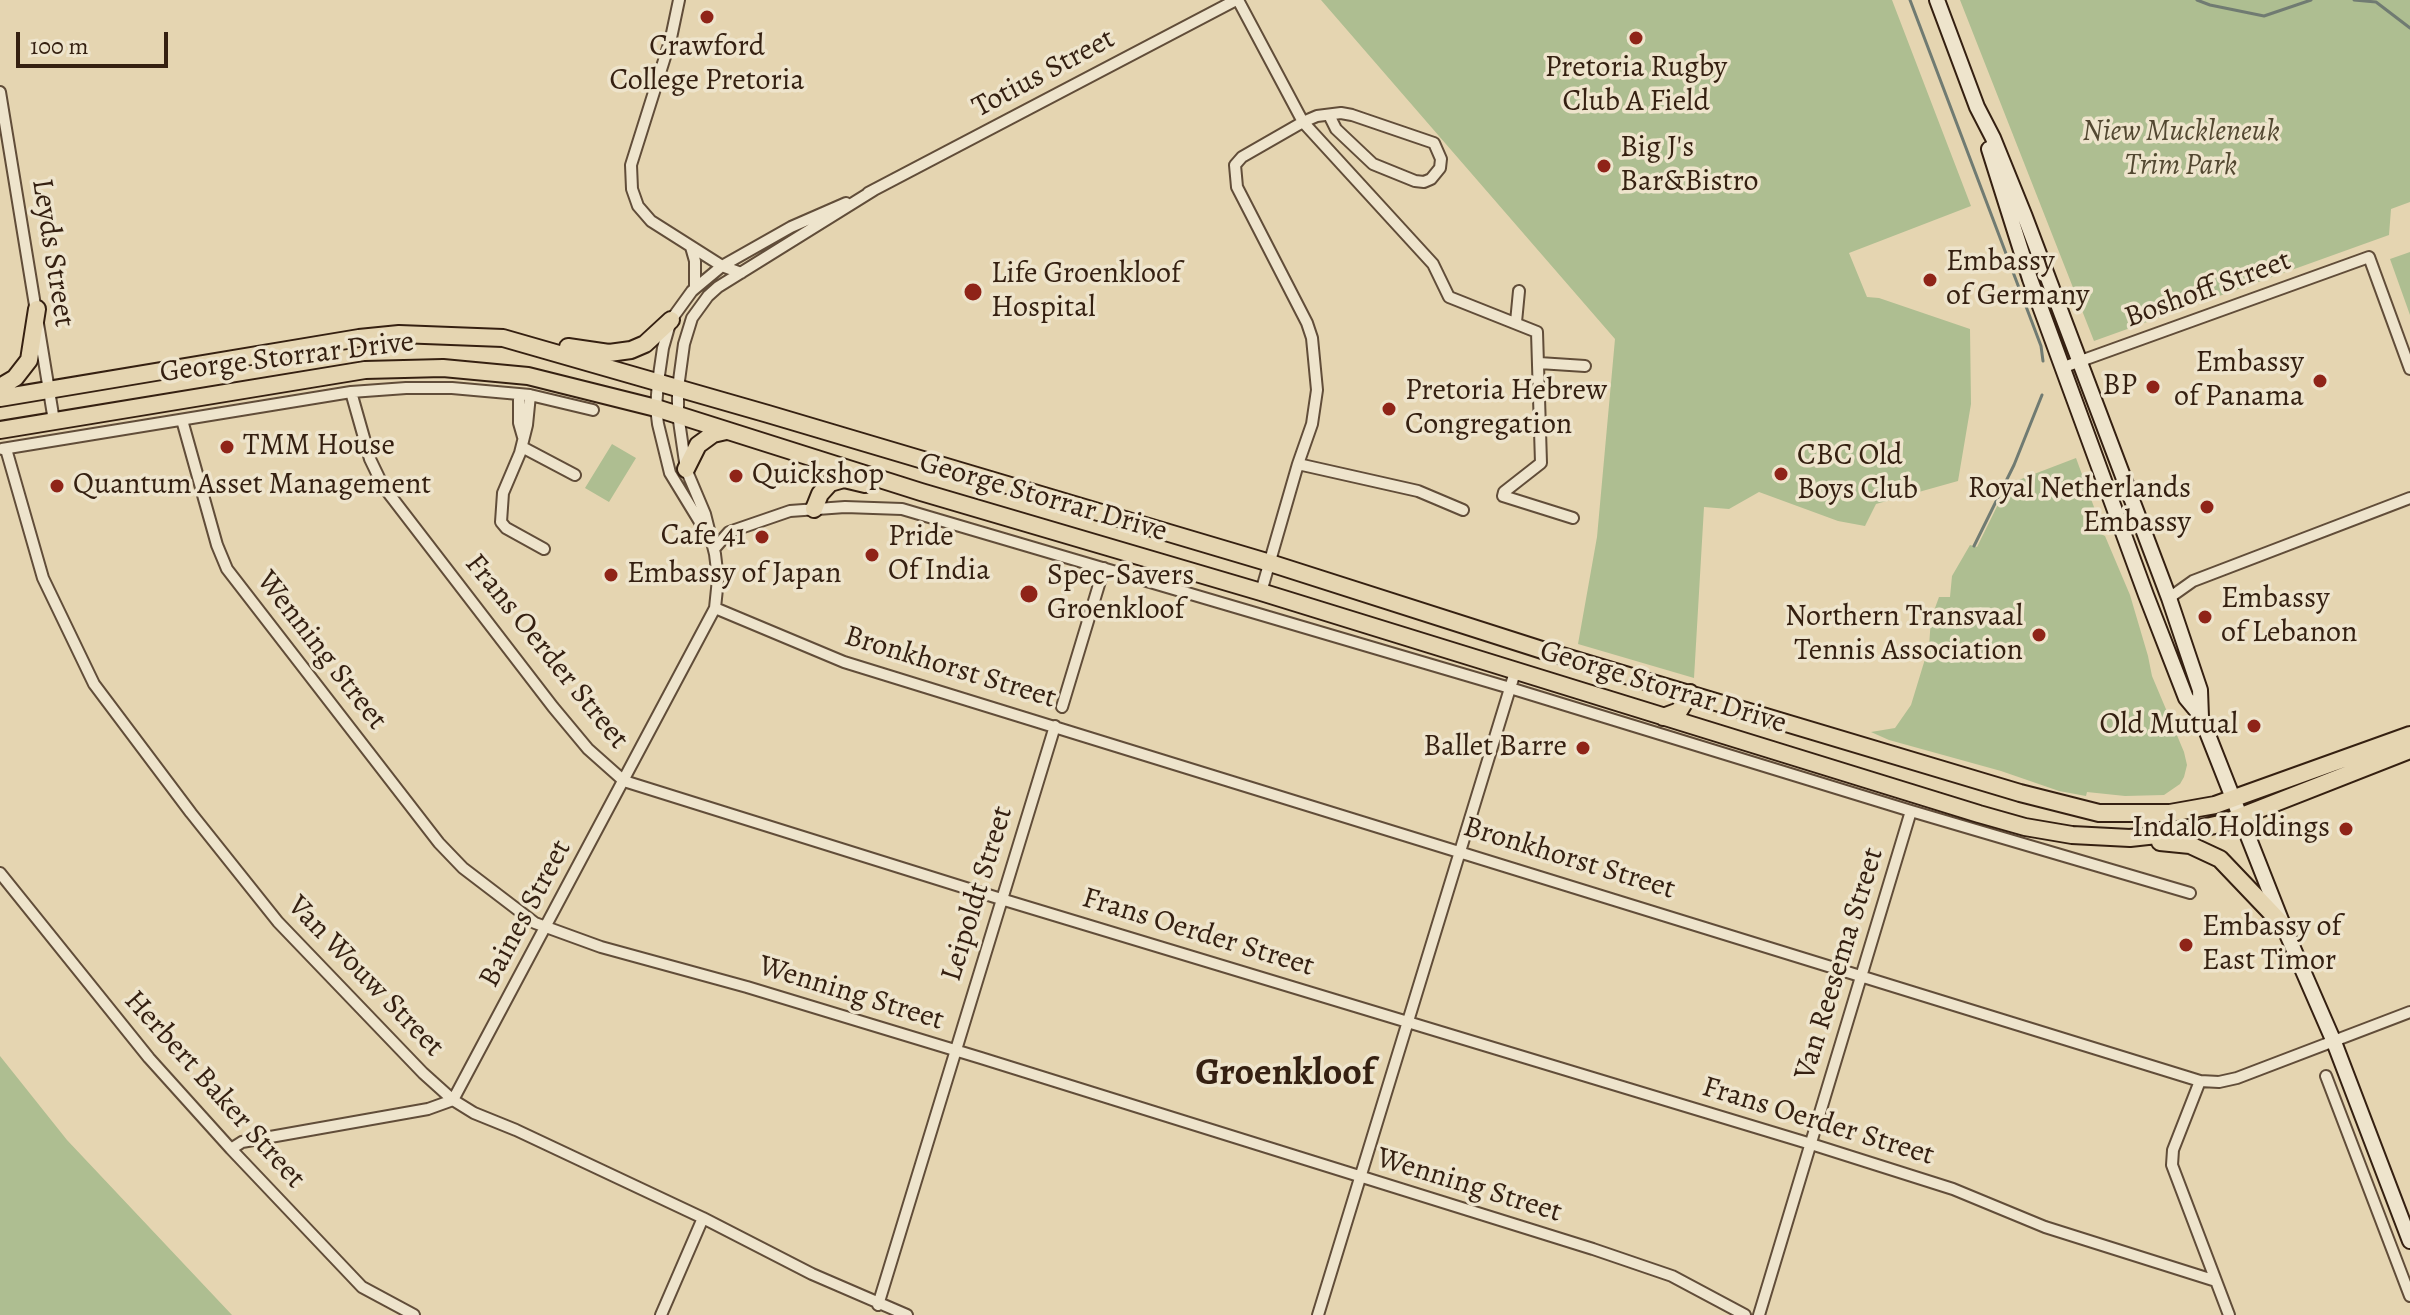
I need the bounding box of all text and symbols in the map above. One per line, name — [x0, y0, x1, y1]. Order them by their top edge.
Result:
marker: Crawford College Pretoria — [698, 8, 716, 26]
scale bar — [20, 16, 172, 66]
street label: Totius Street — [967, 22, 1121, 126]
marker: Pretoria Rugby Club A Field — [1627, 29, 1645, 47]
text: 100 m — [30, 30, 89, 62]
place label: Crawford College Pretoria — [610, 30, 804, 100]
place label: Pretoria Rugby Club A Field — [1545, 51, 1727, 122]
park label: Niew Muckleneuk Trim Park — [2082, 115, 2280, 186]
place label: Big J's Bar&Bistro — [1620, 131, 1759, 202]
marker: Big J's Bar&Bistro — [1595, 157, 1613, 175]
street label: Leyds Street — [23, 176, 81, 330]
street label: Boshoff Street — [2120, 243, 2296, 337]
place label: Embassy of Germany — [1946, 245, 2089, 316]
place label: Life Groenkloof Hospital — [991, 257, 1181, 328]
marker: Embassy of Germany — [1921, 271, 1939, 289]
marker: Life Groenkloof Hospital — [962, 281, 984, 303]
street label: George Storrar Drive — [158, 325, 416, 391]
place label: Embassy of Panama — [2174, 346, 2304, 416]
place label: BP — [2103, 369, 2137, 405]
marker: Embassy of Panama — [2311, 372, 2329, 390]
place label: Pretoria Hebrew Congregation — [1405, 374, 1607, 444]
marker: BP — [2144, 378, 2162, 396]
marker: Pretoria Hebrew Congregation — [1380, 400, 1398, 418]
place label: TMM House — [243, 429, 395, 465]
marker: TMM House — [218, 438, 236, 456]
place label: CBC Old Boys Club — [1797, 439, 1918, 510]
street label: George Storrar Drive — [915, 445, 1171, 551]
place label: Quickshop — [752, 458, 884, 494]
marker: CBC Old Boys Club — [1772, 465, 1790, 483]
marker: Quickshop — [727, 467, 745, 485]
place label: Quantum Asset Management — [73, 468, 431, 504]
place label: Royal Netherlands Embassy — [1968, 472, 2191, 542]
marker: Quantum Asset Management — [48, 477, 66, 495]
marker: Royal Netherlands Embassy — [2198, 498, 2216, 516]
place label: Cafe 41 — [661, 519, 746, 555]
place label: Pride Of India — [888, 520, 990, 590]
marker: Cafe 41 — [753, 528, 771, 546]
marker: Pride Of India — [863, 546, 881, 564]
street label: Frans Oerder Street — [456, 547, 636, 757]
place label: Embassy of Japan — [627, 557, 841, 593]
place label: Spec-Savers Groenkloof — [1047, 559, 1194, 630]
street label: Wenning Street — [248, 564, 394, 738]
marker: Embassy of Japan — [602, 566, 620, 584]
place label: Embassy of Lebanon — [2221, 582, 2357, 652]
marker: Spec-Savers Groenkloof — [1018, 583, 1040, 605]
place label: Northern Transvaal Tennis Association — [1785, 600, 2023, 670]
marker: Embassy of Lebanon — [2196, 608, 2214, 626]
street label: Bronkhorst Street — [840, 619, 1060, 717]
marker: Northern Transvaal Tennis Association — [2030, 626, 2048, 644]
street label: George Storrar Drive — [1535, 633, 1791, 743]
place label: Old Mutual — [2099, 708, 2238, 744]
marker: Old Mutual — [2245, 717, 2263, 735]
place label: Ballet Barre — [1423, 730, 1567, 766]
marker: Ballet Barre — [1574, 739, 1592, 757]
street label: Leipoldt Street — [934, 802, 1022, 986]
street label: Bronkhorst Street — [1459, 810, 1679, 908]
place label: Indalo Holdings — [2132, 811, 2330, 847]
marker: Indalo Holdings — [2337, 820, 2355, 838]
street label: Baines Street — [472, 834, 580, 994]
street label: Van Reesema Street — [1788, 844, 1892, 1084]
street label: Frans Oerder Street — [1078, 881, 1318, 985]
street label: Van Wouw Street — [279, 889, 451, 1065]
place label: Embassy of East Timor — [2202, 910, 2341, 980]
marker: Embassy of East Timor — [2177, 936, 2195, 954]
street label: Wenning Street — [754, 949, 948, 1039]
street label: Herbert Baker Street — [116, 984, 312, 1196]
district label: Groenkloof — [1195, 1052, 1375, 1098]
street label: Frans Oerder Street — [1698, 1070, 1938, 1174]
street label: Wenning Street — [1372, 1141, 1566, 1231]

